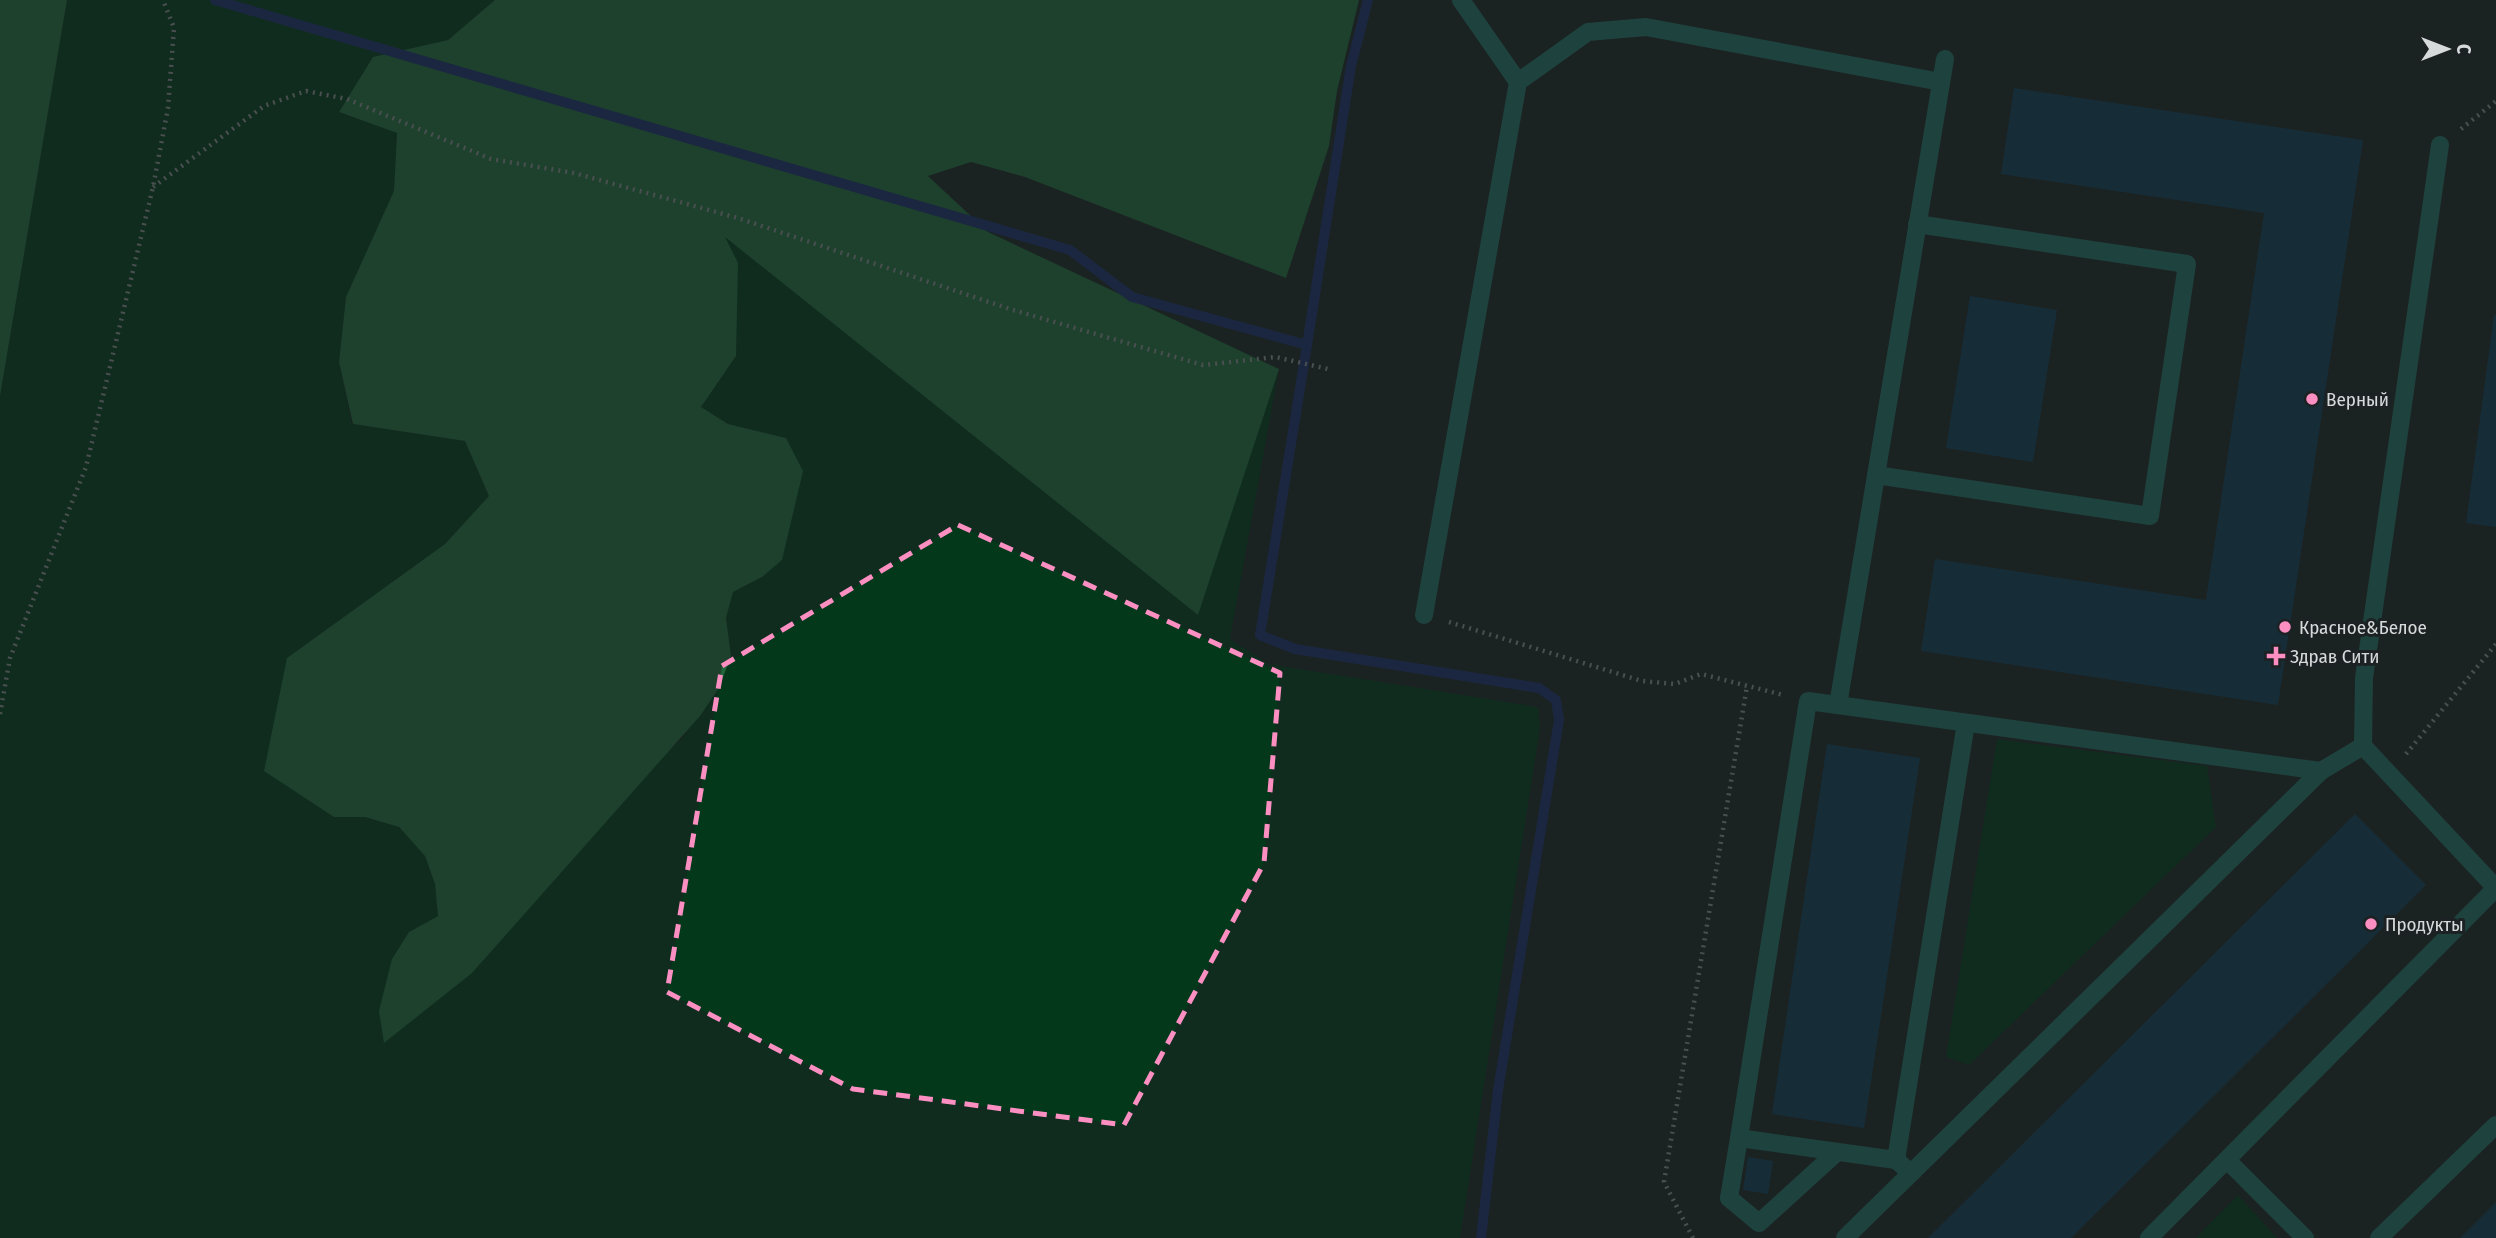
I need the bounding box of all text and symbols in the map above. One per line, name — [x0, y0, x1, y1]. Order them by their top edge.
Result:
north arrow — [2412, 14, 2482, 84]
text: С — [2452, 44, 2475, 54]
place label: Верный — [2326, 388, 2389, 411]
marker: Верный — [2304, 391, 2320, 407]
place label: Красное&Белое — [2299, 616, 2427, 639]
marker: Красное&Белое — [2277, 619, 2293, 635]
place label: Здрав Сити — [2290, 645, 2379, 668]
marker: Здрав Сити — [2268, 648, 2284, 664]
place label: Продукты — [2385, 913, 2464, 936]
marker: Продукты — [2363, 916, 2379, 932]

